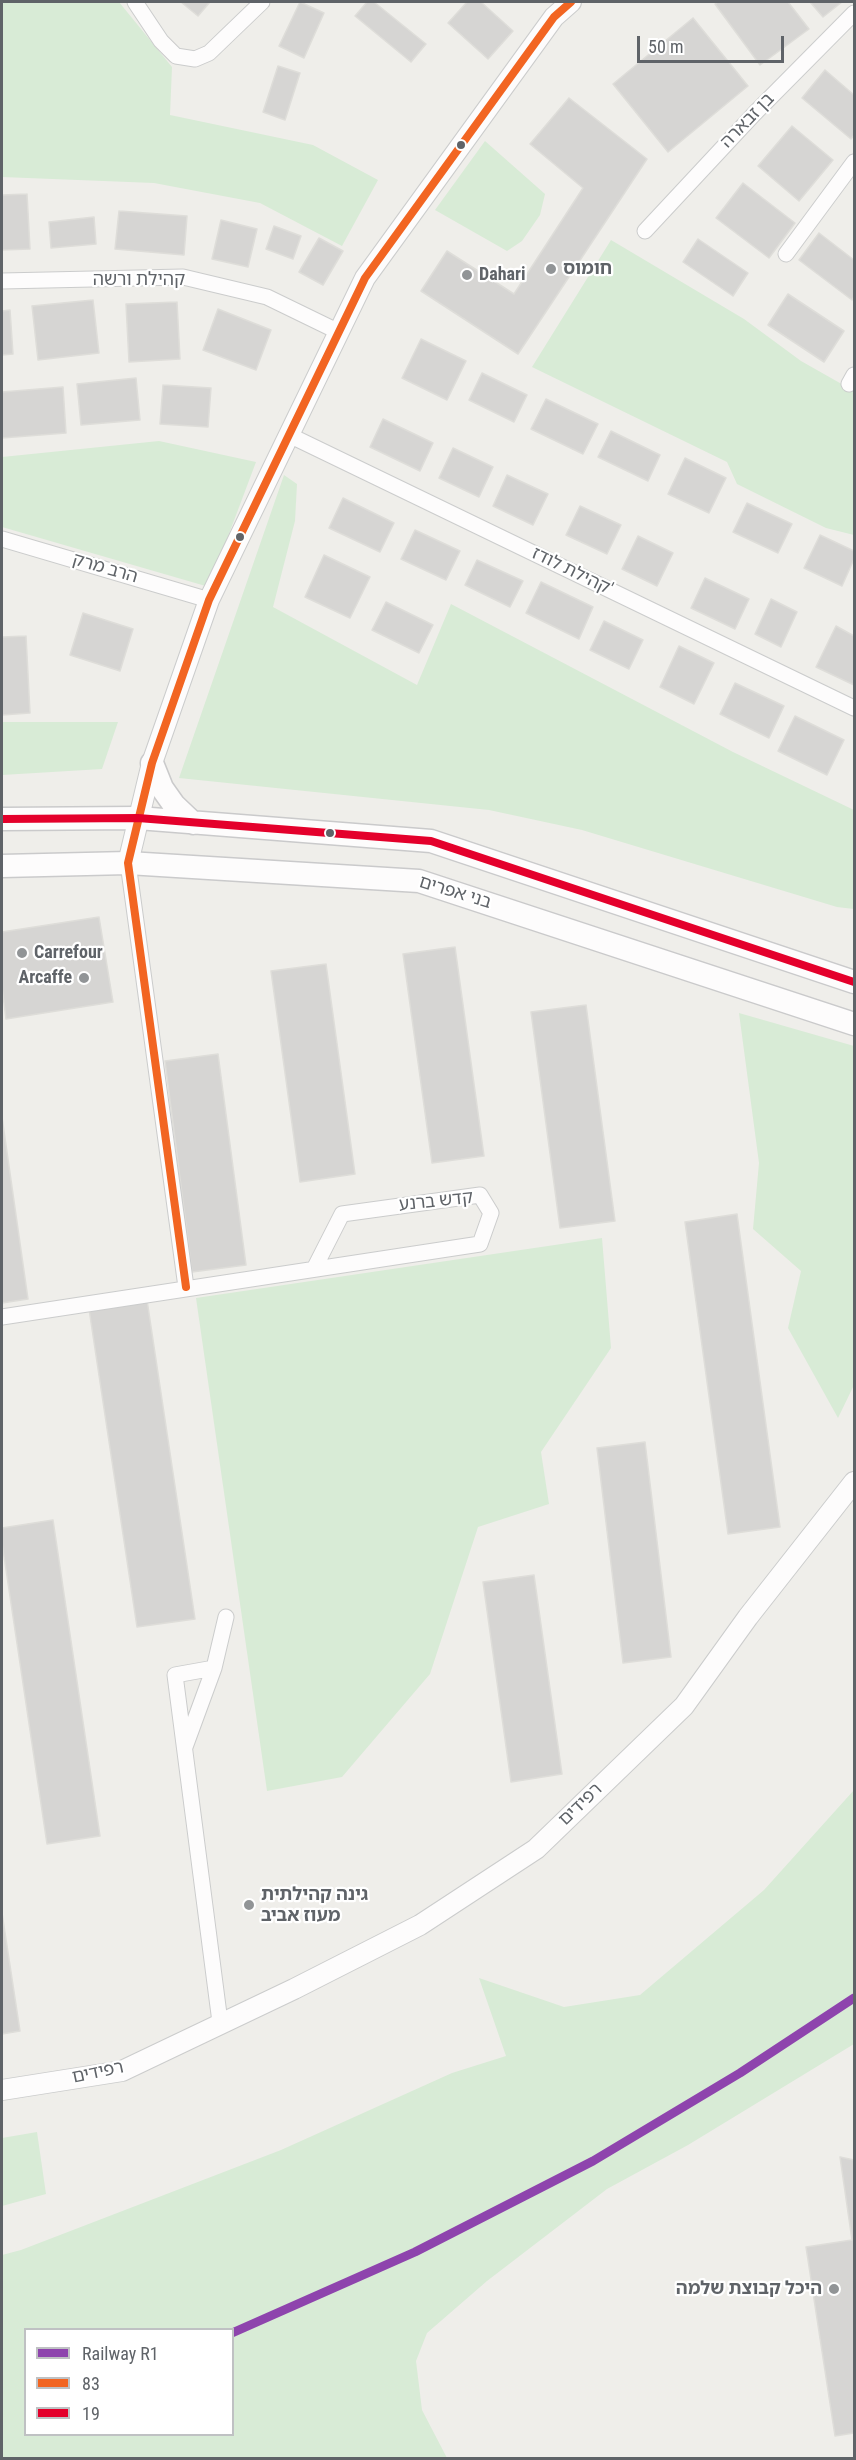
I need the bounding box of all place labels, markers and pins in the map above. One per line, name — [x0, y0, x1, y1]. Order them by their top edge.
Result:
unlabelled marker — [455, 139, 467, 151]
place label: חומוס — [563, 258, 612, 280]
marker: חומוס — [544, 262, 558, 276]
place label: Dahari — [479, 264, 525, 286]
marker: Dahari — [460, 268, 474, 282]
unlabelled marker — [234, 531, 246, 543]
unlabelled marker — [324, 827, 336, 839]
place label: Carrefour — [34, 942, 103, 964]
marker: Carrefour — [15, 946, 29, 960]
place label: Arcaffe — [19, 967, 72, 989]
marker: Arcaffe — [77, 971, 91, 985]
place label: גינה קהילתית מעוז אביב — [261, 1884, 368, 1926]
marker: גינה קהילתית מעוז אביב — [242, 1898, 256, 1912]
place label: היכל קבוצת שלמה — [676, 2278, 822, 2300]
marker: היכל קבוצת שלמה — [827, 2282, 841, 2296]

